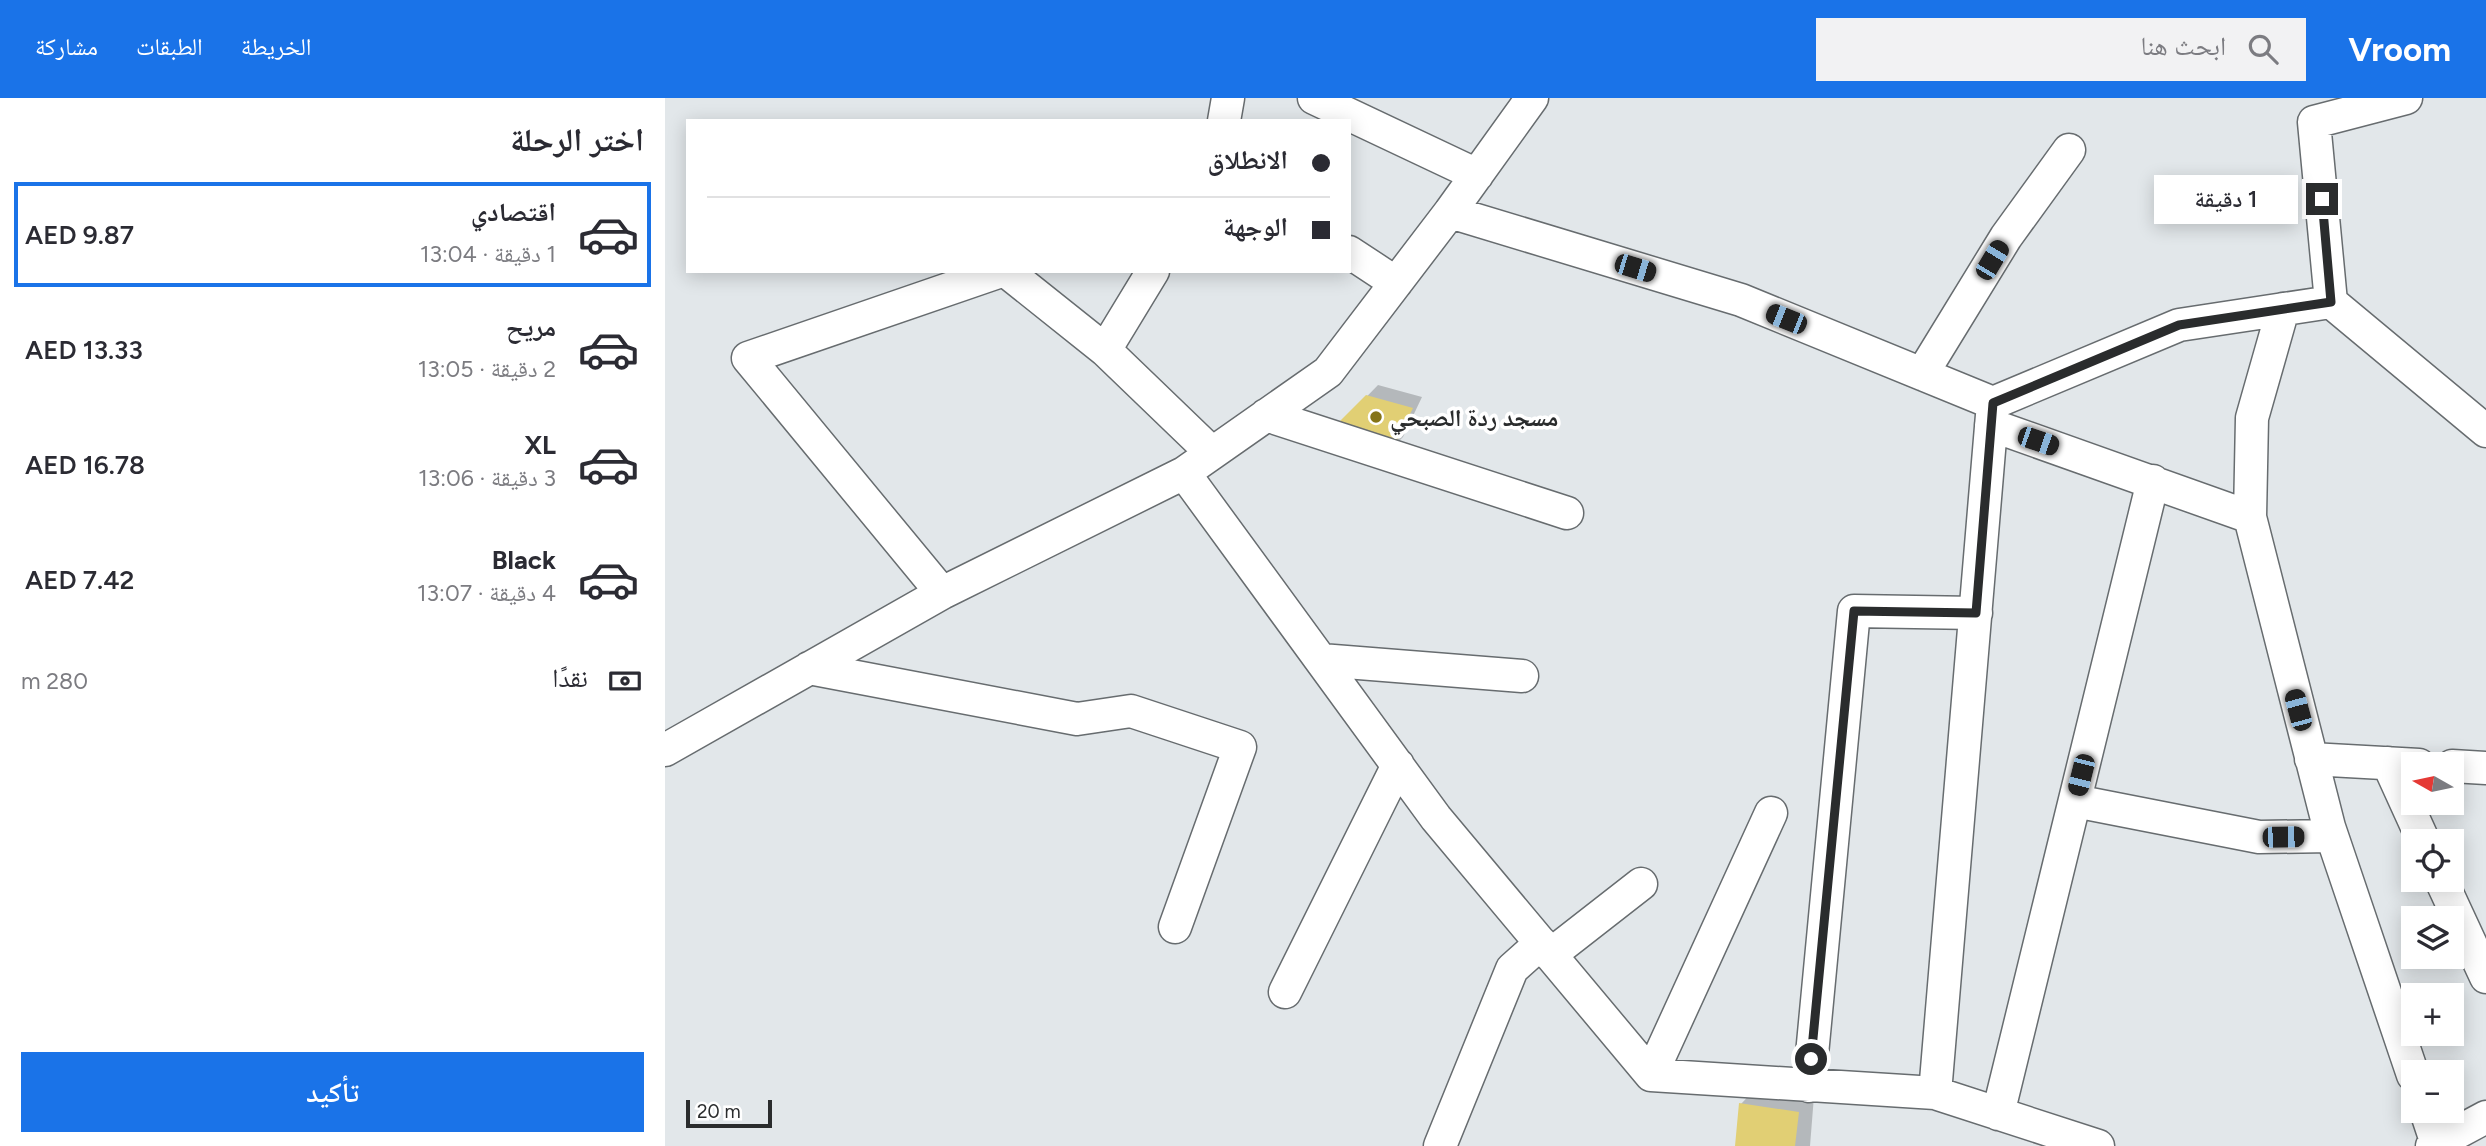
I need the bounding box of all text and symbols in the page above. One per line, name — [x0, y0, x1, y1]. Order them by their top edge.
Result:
search box — [1816, 18, 2306, 81]
text: ابحث هنا — [2140, 30, 2226, 62]
icon: search — [2244, 30, 2282, 68]
text: Vroom — [2348, 30, 2451, 69]
text: مشاركة — [35, 32, 98, 61]
text: الطبقات — [136, 32, 203, 61]
text: الخريطة — [241, 32, 311, 61]
text: اختر الرحلة — [510, 121, 644, 159]
text: الانطلاق — [1208, 144, 1288, 176]
callout: 1 دقيقة — [2154, 174, 2297, 224]
route end — [2306, 183, 2338, 215]
text: 1 دقيقة — [2195, 185, 2257, 213]
text: اقتصادي — [471, 196, 556, 228]
icon: car — [577, 203, 640, 266]
text: الوجهة — [1223, 211, 1288, 243]
text: AED 9.87 — [25, 219, 134, 251]
car — [1973, 237, 2012, 283]
text: 1 دقيقة · 13:04 — [420, 240, 556, 268]
car — [1612, 252, 1659, 284]
car — [1763, 301, 1810, 337]
text: مريح — [506, 311, 556, 343]
icon: car — [577, 318, 640, 381]
text: AED 13.33 — [25, 334, 143, 366]
text: 2 دقيقة · 13:05 — [418, 355, 556, 383]
place label: مسجد ردة الصبحي — [1390, 403, 1558, 436]
marker: مسجد ردة الصبحي — [1368, 409, 1384, 425]
car — [2015, 424, 2062, 458]
text: XL — [524, 429, 556, 461]
icon: car — [577, 433, 640, 496]
text: AED 16.78 — [25, 449, 145, 481]
text: 3 دقيقة · 13:06 — [418, 464, 556, 492]
text: Black — [492, 544, 556, 576]
icon: car — [577, 548, 640, 611]
text: AED 7.42 — [25, 564, 134, 596]
text: 4 دقيقة · 13:07 — [417, 579, 556, 607]
text: نقدًا — [552, 662, 588, 694]
icon: cash — [606, 662, 644, 700]
text: 280 m — [21, 667, 88, 695]
car — [2283, 687, 2314, 733]
car — [2066, 752, 2097, 798]
north arrow — [2401, 752, 2464, 816]
map controls — [2401, 752, 2464, 1123]
car — [2262, 826, 2305, 848]
button: locate — [2401, 829, 2464, 892]
button: layers — [2401, 906, 2464, 969]
button: + — [2401, 983, 2464, 1046]
route start — [1795, 1043, 1827, 1075]
button: تأكيد — [21, 1052, 644, 1132]
button: − — [2401, 1060, 2464, 1123]
scale bar — [686, 1097, 772, 1129]
text: 20 m — [697, 1100, 741, 1123]

